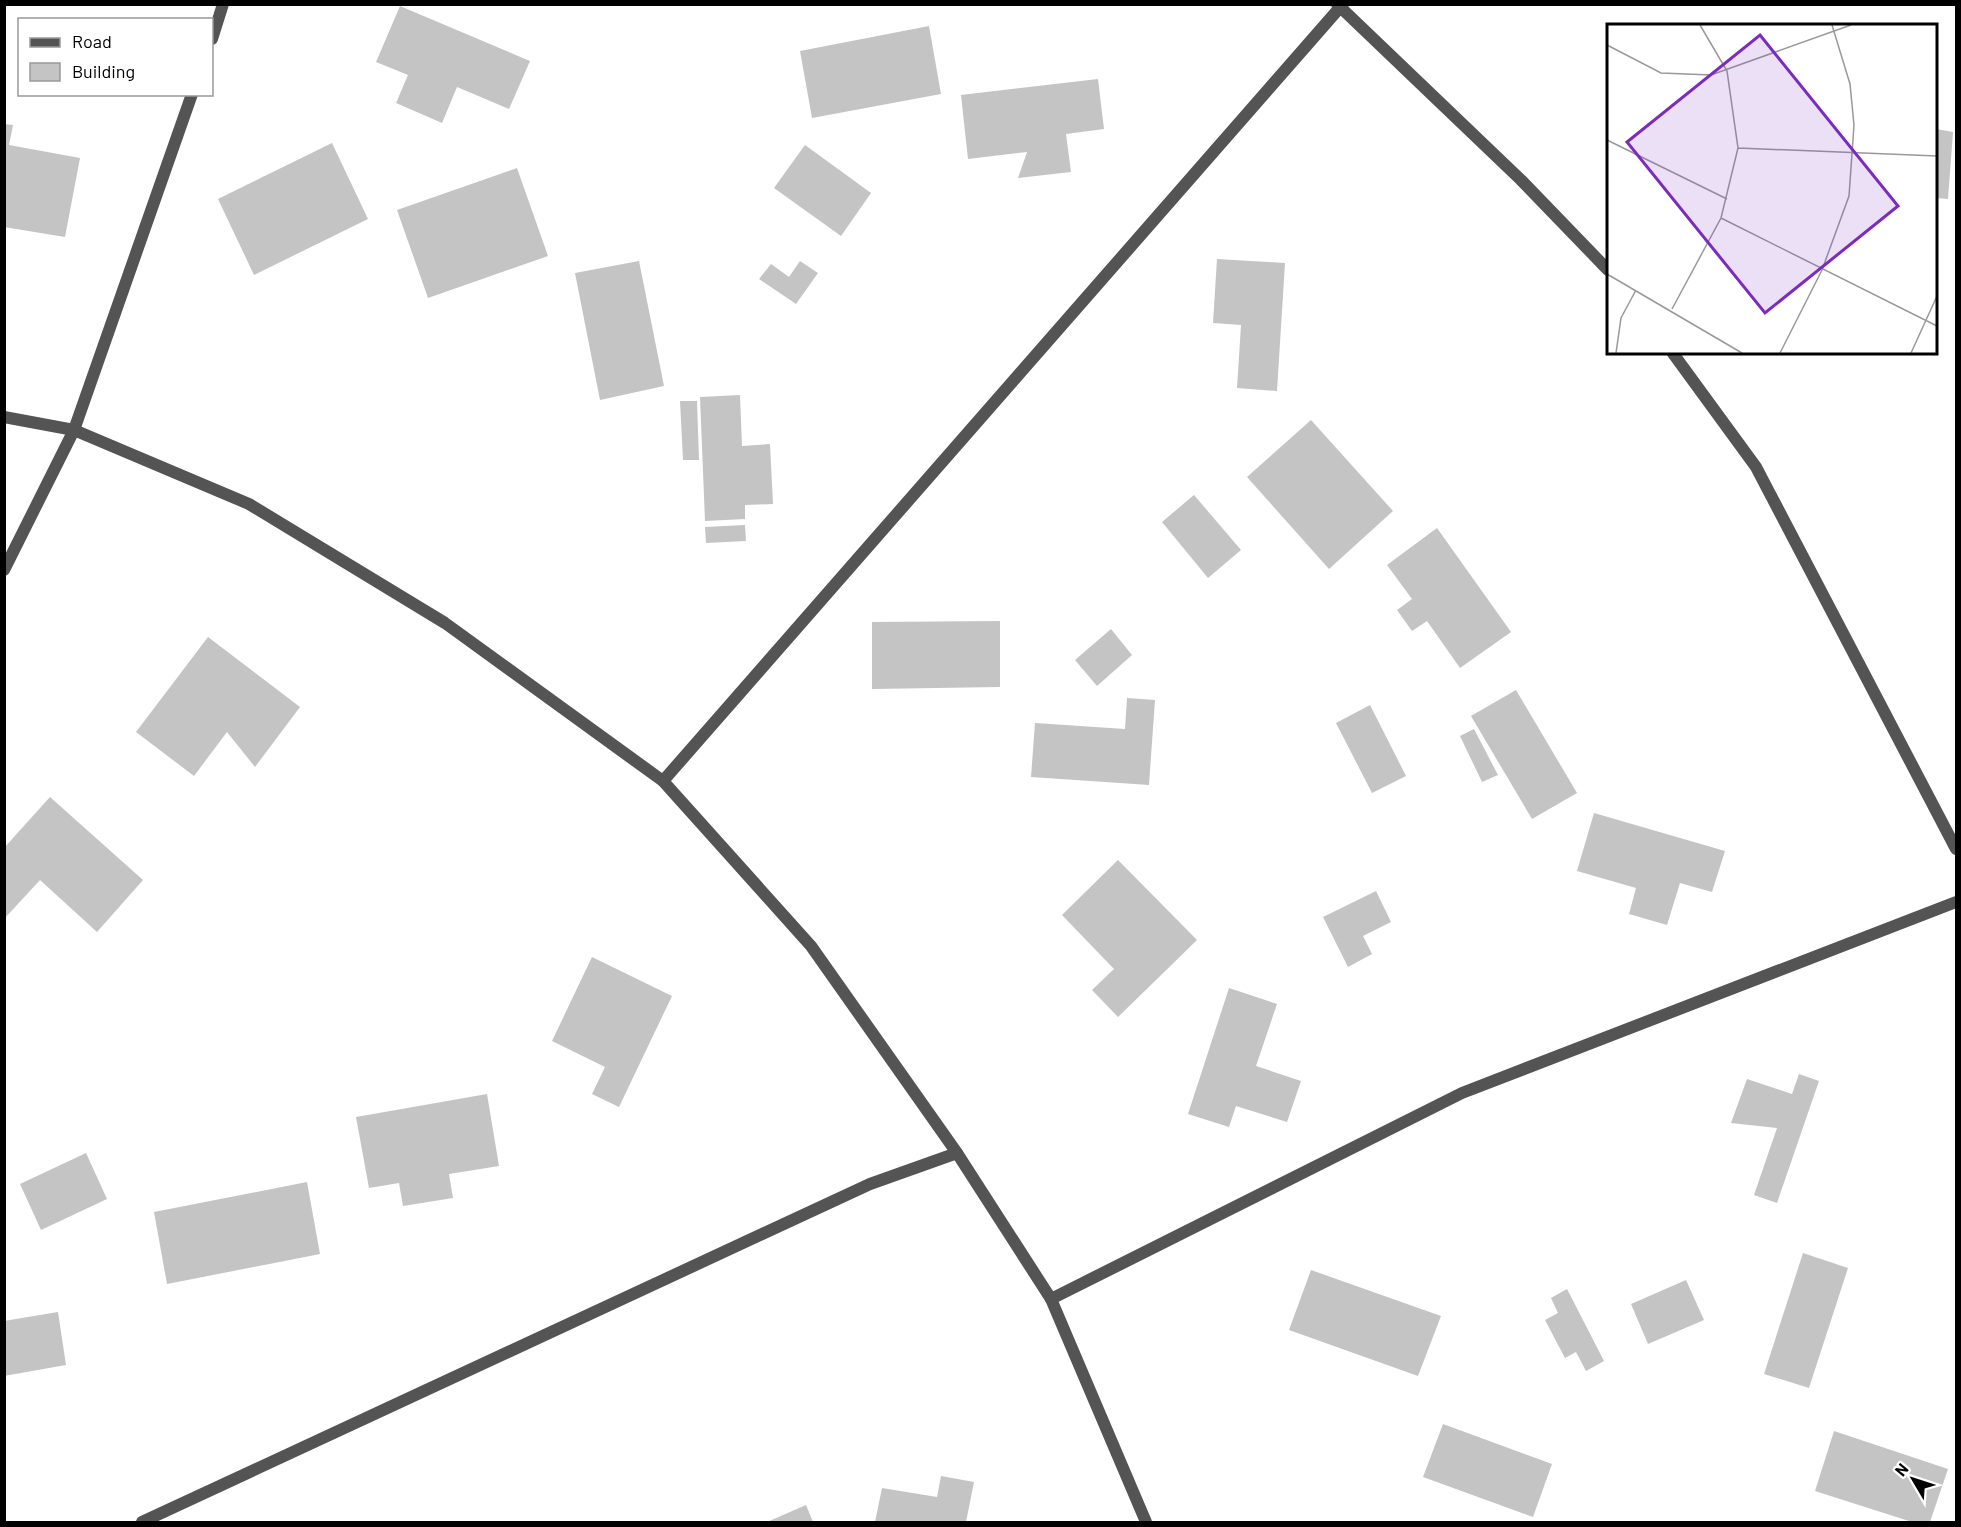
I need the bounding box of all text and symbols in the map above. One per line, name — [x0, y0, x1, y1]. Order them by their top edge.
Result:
legend — [18, 18, 213, 96]
inset map — [1607, 24, 1937, 354]
text: Road — [72, 30, 112, 52]
text: Building — [72, 60, 135, 82]
north arrow — [1883, 1449, 1943, 1509]
text: N — [1890, 1459, 1912, 1479]

